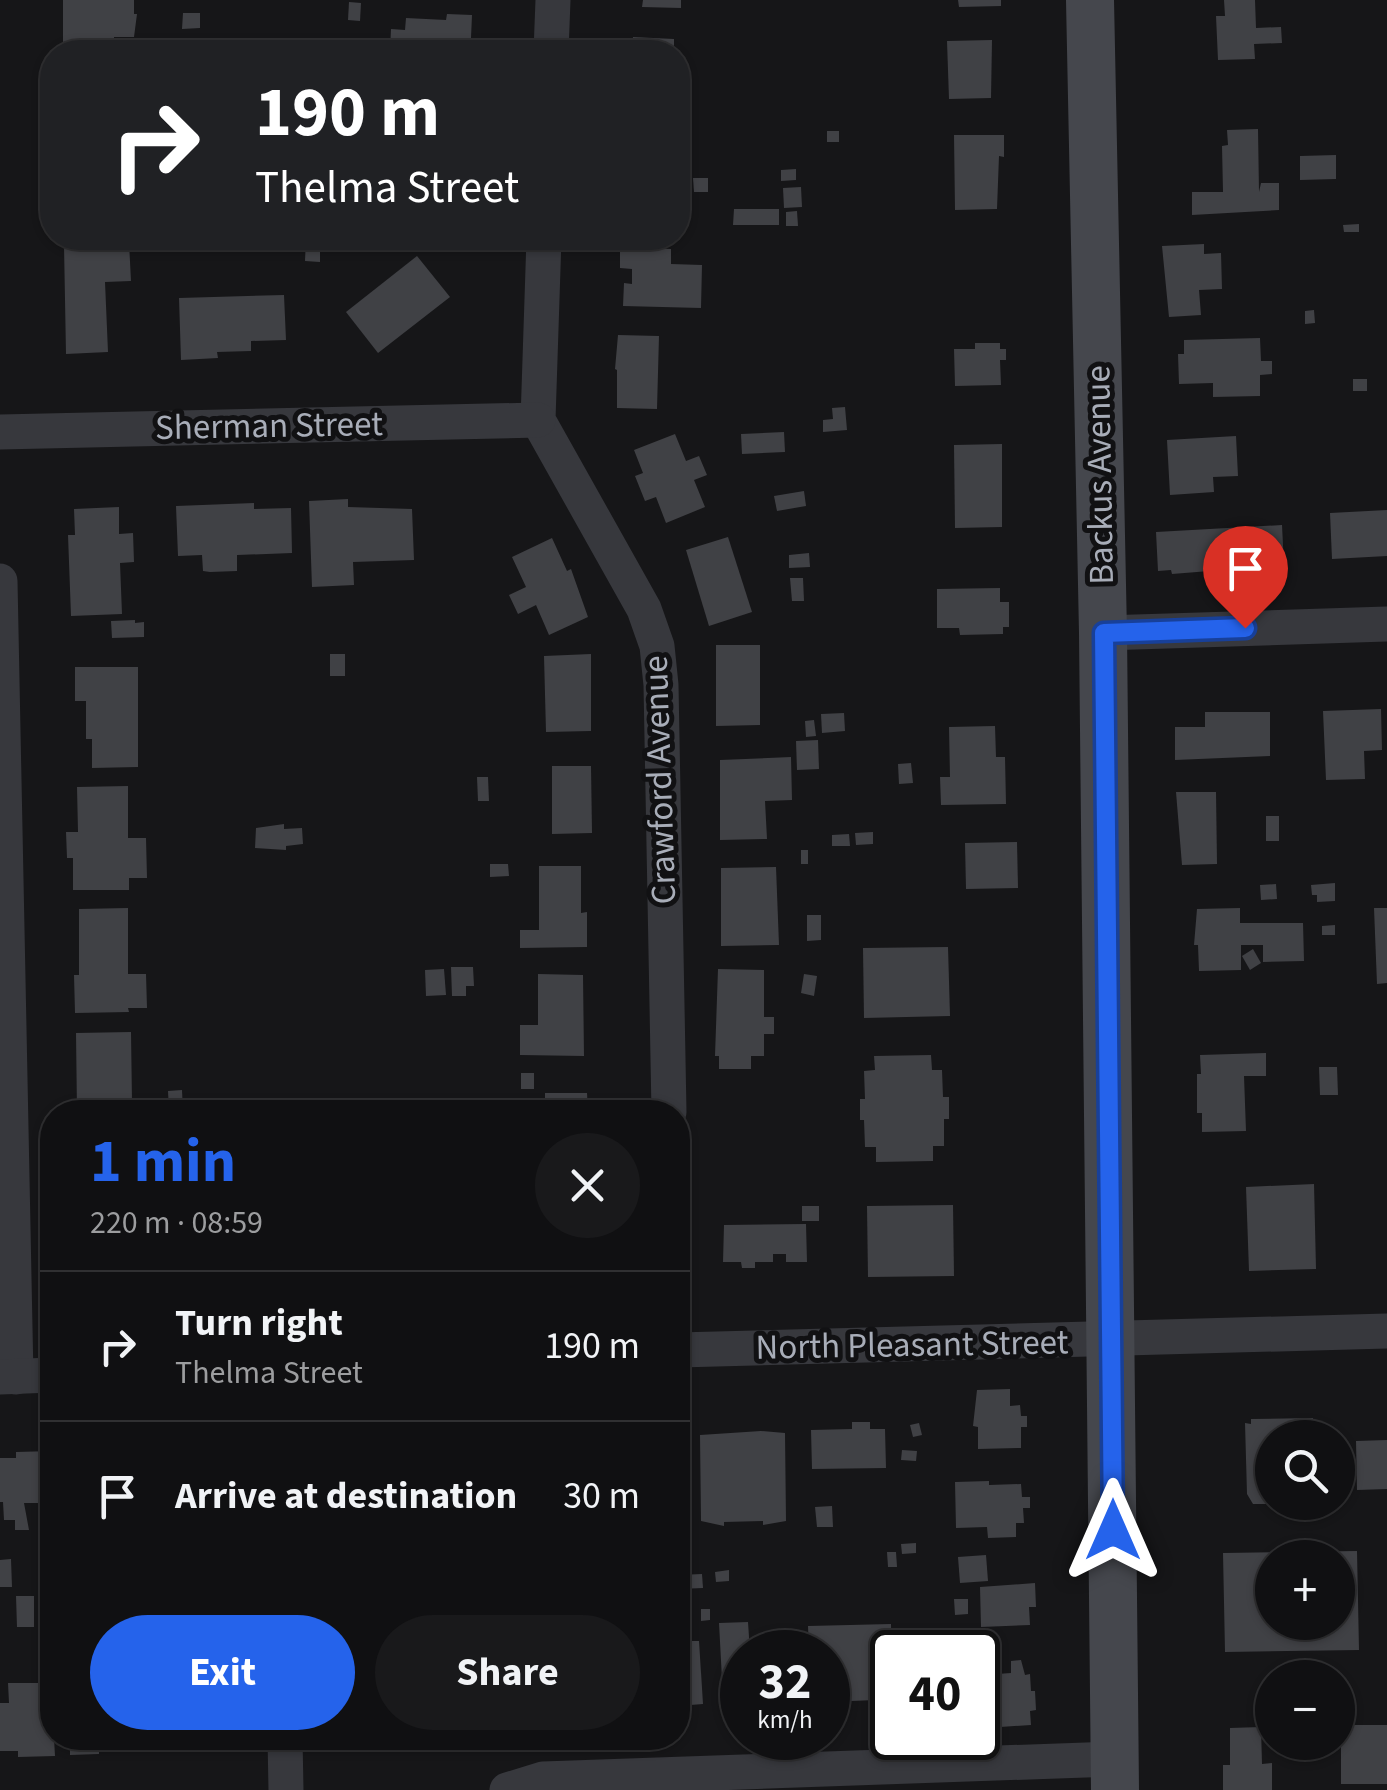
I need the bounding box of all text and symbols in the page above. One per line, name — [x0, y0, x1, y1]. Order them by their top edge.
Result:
text: 190 m — [255, 63, 440, 163]
icon: right — [90, 80, 220, 210]
text: Thelma Street — [255, 156, 519, 220]
street label: Backus Avenue — [1073, 365, 1127, 585]
street label: Sherman Street — [155, 399, 383, 453]
pin — [1203, 526, 1288, 629]
icon: arrive — [1218, 541, 1273, 596]
street label: Crawford Avenue — [631, 655, 689, 905]
text: 1 min — [90, 1120, 236, 1205]
button: close — [535, 1133, 640, 1238]
text: 220 m · 08:59 — [90, 1200, 263, 1246]
text: Turn right — [175, 1296, 343, 1350]
street label: North Pleasant Street — [755, 1317, 1069, 1373]
icon: right — [90, 1319, 145, 1374]
text: 190 m — [544, 1319, 640, 1373]
text: Thelma Street — [175, 1350, 363, 1396]
map controls — [1255, 1420, 1355, 1760]
button: search — [1255, 1420, 1355, 1520]
icon: arrive — [90, 1469, 145, 1524]
text: Arrive at destination — [175, 1469, 517, 1523]
text: 30 m — [563, 1469, 640, 1523]
position arrow — [1061, 1478, 1165, 1582]
button: + — [1255, 1540, 1355, 1640]
button: Exit — [90, 1615, 355, 1730]
button: Share — [375, 1615, 640, 1730]
speed limit sign: 40 — [870, 1630, 1000, 1760]
text: 32 — [759, 1647, 811, 1718]
button: − — [1255, 1660, 1355, 1760]
text: km/h — [757, 1702, 813, 1738]

